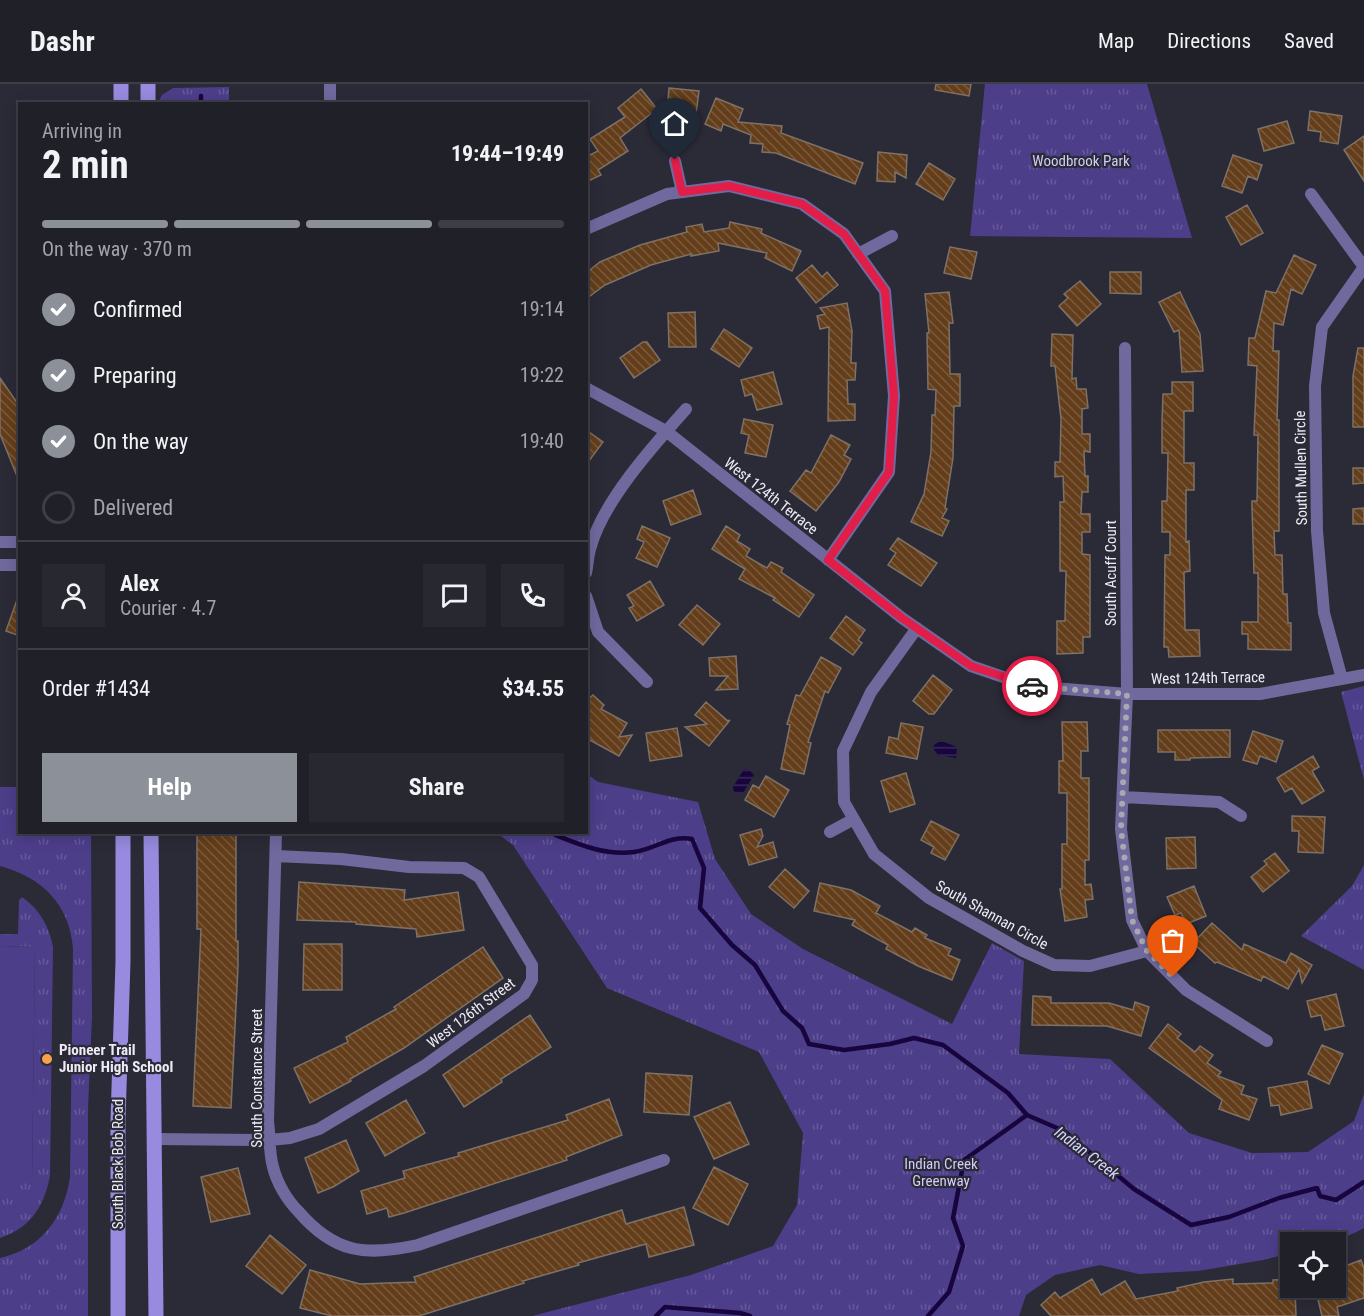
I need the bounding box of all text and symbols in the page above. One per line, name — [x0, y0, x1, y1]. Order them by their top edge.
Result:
text: Dashr — [30, 25, 95, 58]
text: Map — [1098, 29, 1134, 53]
text: Directions — [1167, 29, 1251, 53]
text: Saved — [1284, 29, 1334, 53]
pin — [649, 98, 700, 160]
icon: home — [658, 107, 691, 140]
text: Arriving in — [42, 119, 122, 143]
text: 19:44–19:49 — [451, 141, 564, 166]
text: 2 min — [42, 142, 129, 188]
park label: Woodbrook Park — [1032, 152, 1130, 170]
text: On the way · 370 m — [42, 237, 192, 261]
icon: check — [42, 293, 75, 326]
text: Confirmed — [93, 297, 182, 322]
text: 19:14 — [520, 297, 564, 321]
icon: check — [42, 359, 75, 392]
text: Preparing — [93, 363, 177, 388]
text: 19:22 — [520, 363, 564, 387]
street label: South Mullen Circle — [1291, 411, 1311, 525]
icon: check — [42, 425, 75, 458]
text: On the way — [93, 429, 188, 454]
text: 19:40 — [520, 429, 564, 453]
street label: West 124th Terrace — [720, 454, 822, 538]
text: Delivered — [93, 495, 173, 520]
street label: South Acuff Court — [1102, 520, 1120, 626]
button: person — [42, 564, 105, 627]
button: chat — [423, 564, 486, 627]
button: phone — [501, 564, 564, 627]
text: Alex — [120, 571, 159, 596]
text: Courier · 4.7 — [120, 596, 216, 620]
courier — [1002, 656, 1062, 716]
street label: West 124th Terrace — [1151, 668, 1265, 688]
icon: car — [1016, 670, 1049, 703]
text: Order #1434 — [42, 676, 150, 701]
text: $34.55 — [502, 676, 564, 701]
button: Help — [42, 753, 297, 822]
button: Share — [309, 753, 564, 822]
street label: South Shannan Circle — [932, 877, 1052, 953]
pin — [1147, 915, 1198, 977]
icon: bag — [1156, 924, 1189, 957]
street label: West 126th Street — [423, 974, 519, 1052]
street label: South Constance Street — [248, 1008, 266, 1148]
place label: Pioneer Trail Junior High School — [59, 1041, 173, 1076]
marker: Pioneer Trail Junior High School — [40, 1052, 54, 1066]
street label: South Black Bob Road — [109, 1099, 127, 1229]
water label: Indian Creek — [1051, 1122, 1124, 1184]
park label: Indian Creek Greenway — [904, 1155, 978, 1190]
map controls — [1280, 1232, 1346, 1298]
button: locate — [1280, 1232, 1346, 1298]

